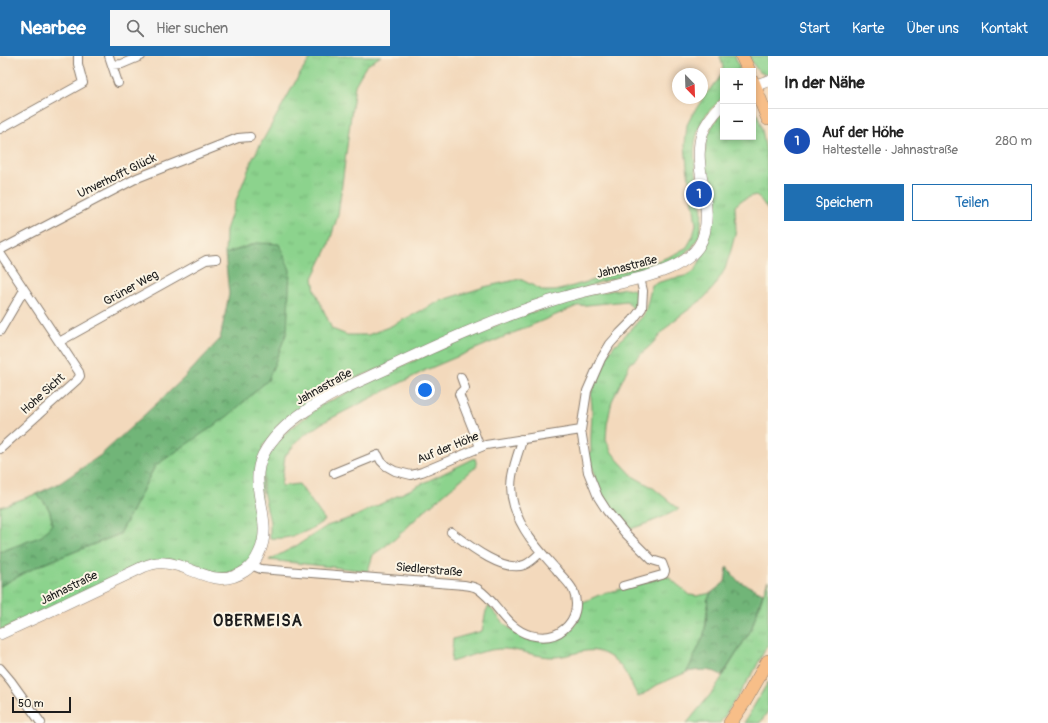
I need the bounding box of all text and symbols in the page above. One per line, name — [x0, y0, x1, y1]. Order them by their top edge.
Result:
search box — [110, 10, 390, 46]
text: Nearbee — [20, 16, 86, 40]
icon: search — [124, 17, 146, 39]
text: Hier suchen — [156, 19, 228, 38]
text: Start — [799, 20, 830, 37]
text: Karte — [852, 20, 884, 37]
text: Über uns — [906, 20, 959, 37]
text: Kontakt — [981, 20, 1028, 37]
north arrow — [672, 68, 708, 104]
map controls — [720, 68, 756, 140]
button: + — [720, 68, 756, 104]
text: In der Nähe — [784, 72, 865, 93]
button: − — [720, 104, 756, 140]
text: Auf der Höhe — [822, 123, 904, 142]
text: 1 — [794, 133, 800, 149]
text: 280 m — [995, 133, 1032, 149]
text: Haltestelle · Jahnastraße — [822, 142, 958, 158]
street label: Unverhofft Glück — [75, 150, 159, 202]
pin: 1 — [686, 179, 712, 209]
button: Speichern — [784, 184, 904, 221]
button: Teilen — [912, 184, 1032, 221]
street label: Jahnastraße — [595, 252, 659, 282]
street label: Grüner Weg — [101, 267, 161, 309]
street label: Jahnastraße — [293, 365, 355, 409]
street label: Hohe Sicht — [18, 370, 68, 418]
your location — [415, 380, 435, 400]
street label: Auf der Höhe — [415, 429, 481, 467]
street label: Siedlerstraße — [395, 560, 463, 580]
street label: Jahnastraße — [38, 568, 100, 608]
district label: OBERMEISA — [213, 611, 303, 631]
scale bar — [12, 695, 71, 714]
text: 50 m — [18, 697, 44, 710]

